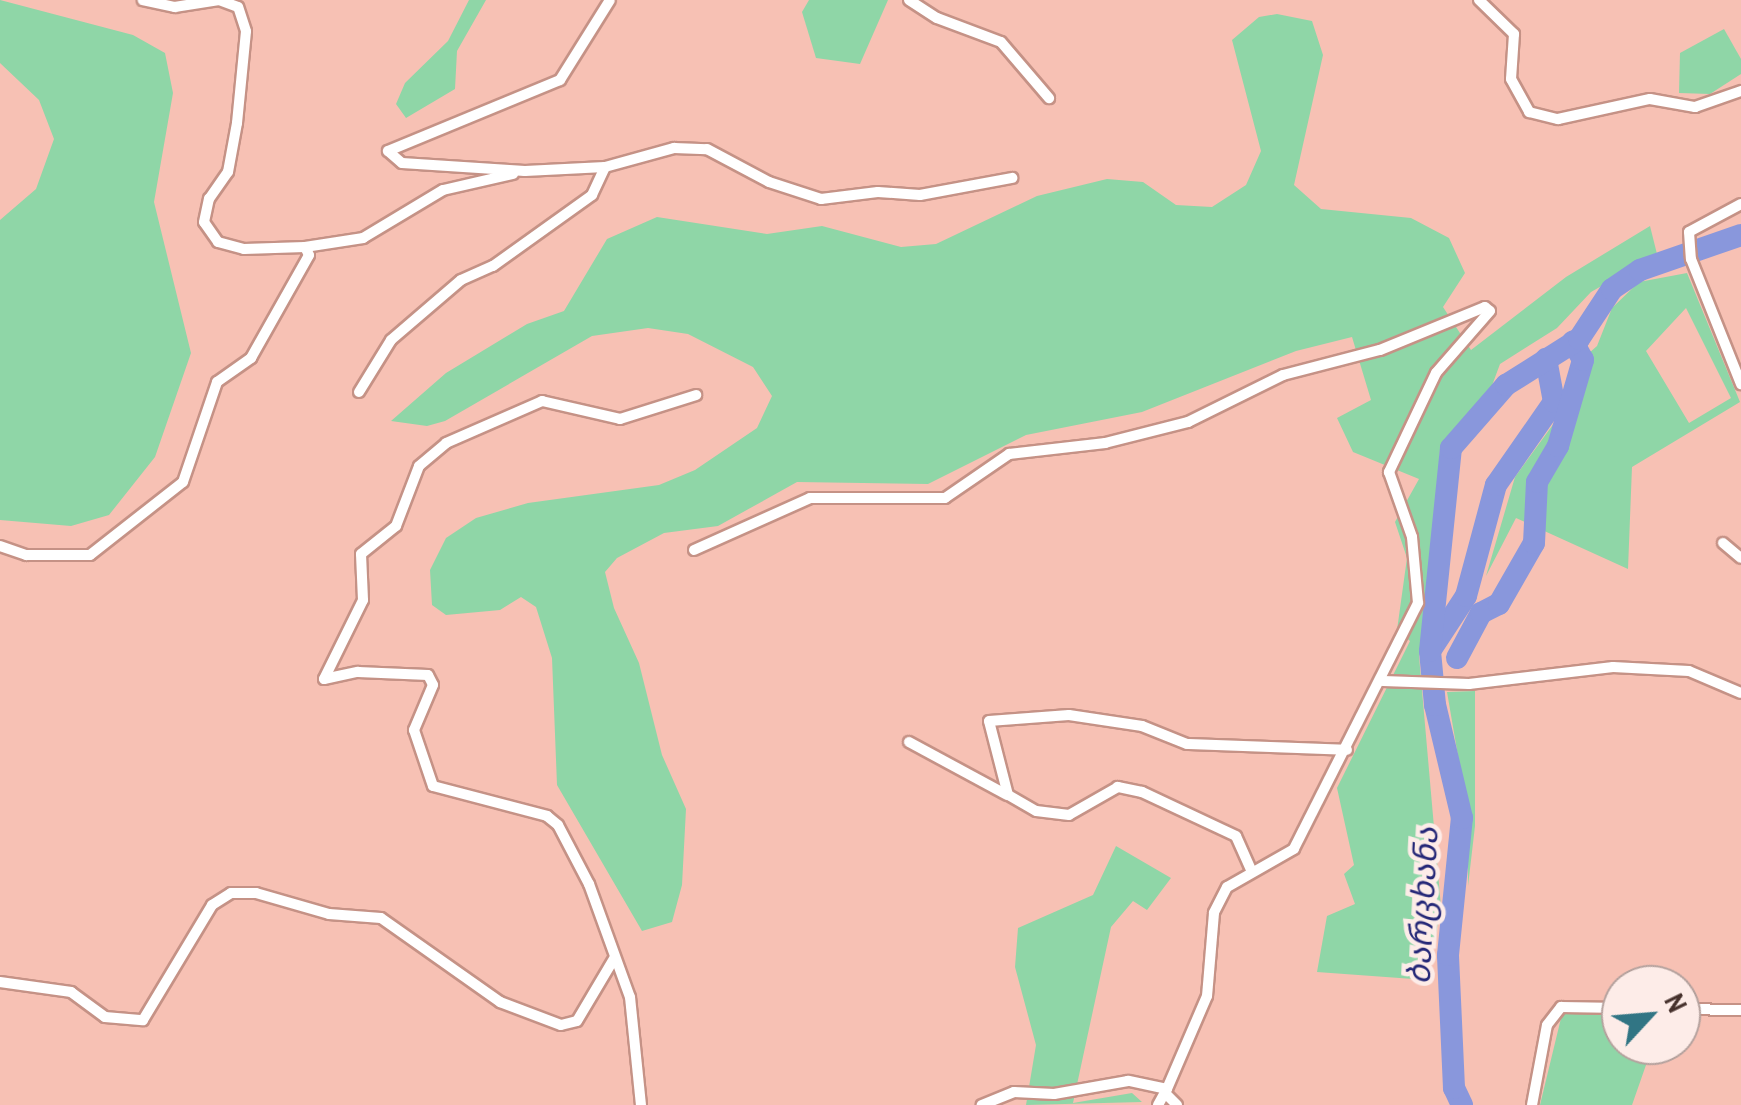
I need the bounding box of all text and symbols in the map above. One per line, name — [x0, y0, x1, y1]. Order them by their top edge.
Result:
water label: ბარცხანა — [1400, 826, 1446, 986]
north arrow — [1601, 965, 1701, 1065]
text: N — [1655, 987, 1697, 1018]

